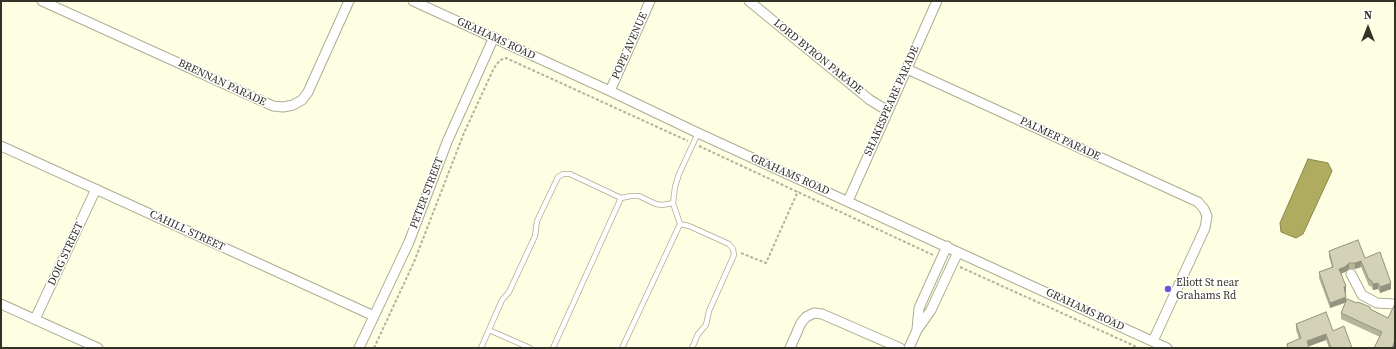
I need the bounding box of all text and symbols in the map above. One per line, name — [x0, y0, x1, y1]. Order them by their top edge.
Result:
north arrow — [1348, 8, 1388, 48]
text: N — [1364, 8, 1372, 23]
street label: POPE AVENUE — [609, 10, 651, 82]
street label: GRAHAMS ROAD — [455, 15, 537, 63]
street label: LORD BYRON PARADE — [771, 17, 865, 97]
street label: SHAKESPEARE PARADE — [862, 44, 922, 158]
street label: BRENNAN PARADE — [176, 57, 268, 109]
street label: PALMER PARADE — [1018, 115, 1102, 163]
street label: GRAHAMS ROAD — [748, 152, 832, 198]
street label: PETER STREET — [407, 156, 447, 230]
street label: CAHILL STREET — [147, 208, 227, 254]
street label: DOIG STREET — [46, 220, 86, 288]
place label: Eliott St near Grahams Rd — [1176, 276, 1239, 302]
marker: Eliott St near Grahams Rd — [1163, 284, 1173, 294]
street label: GRAHAMS ROAD — [1044, 286, 1126, 334]

